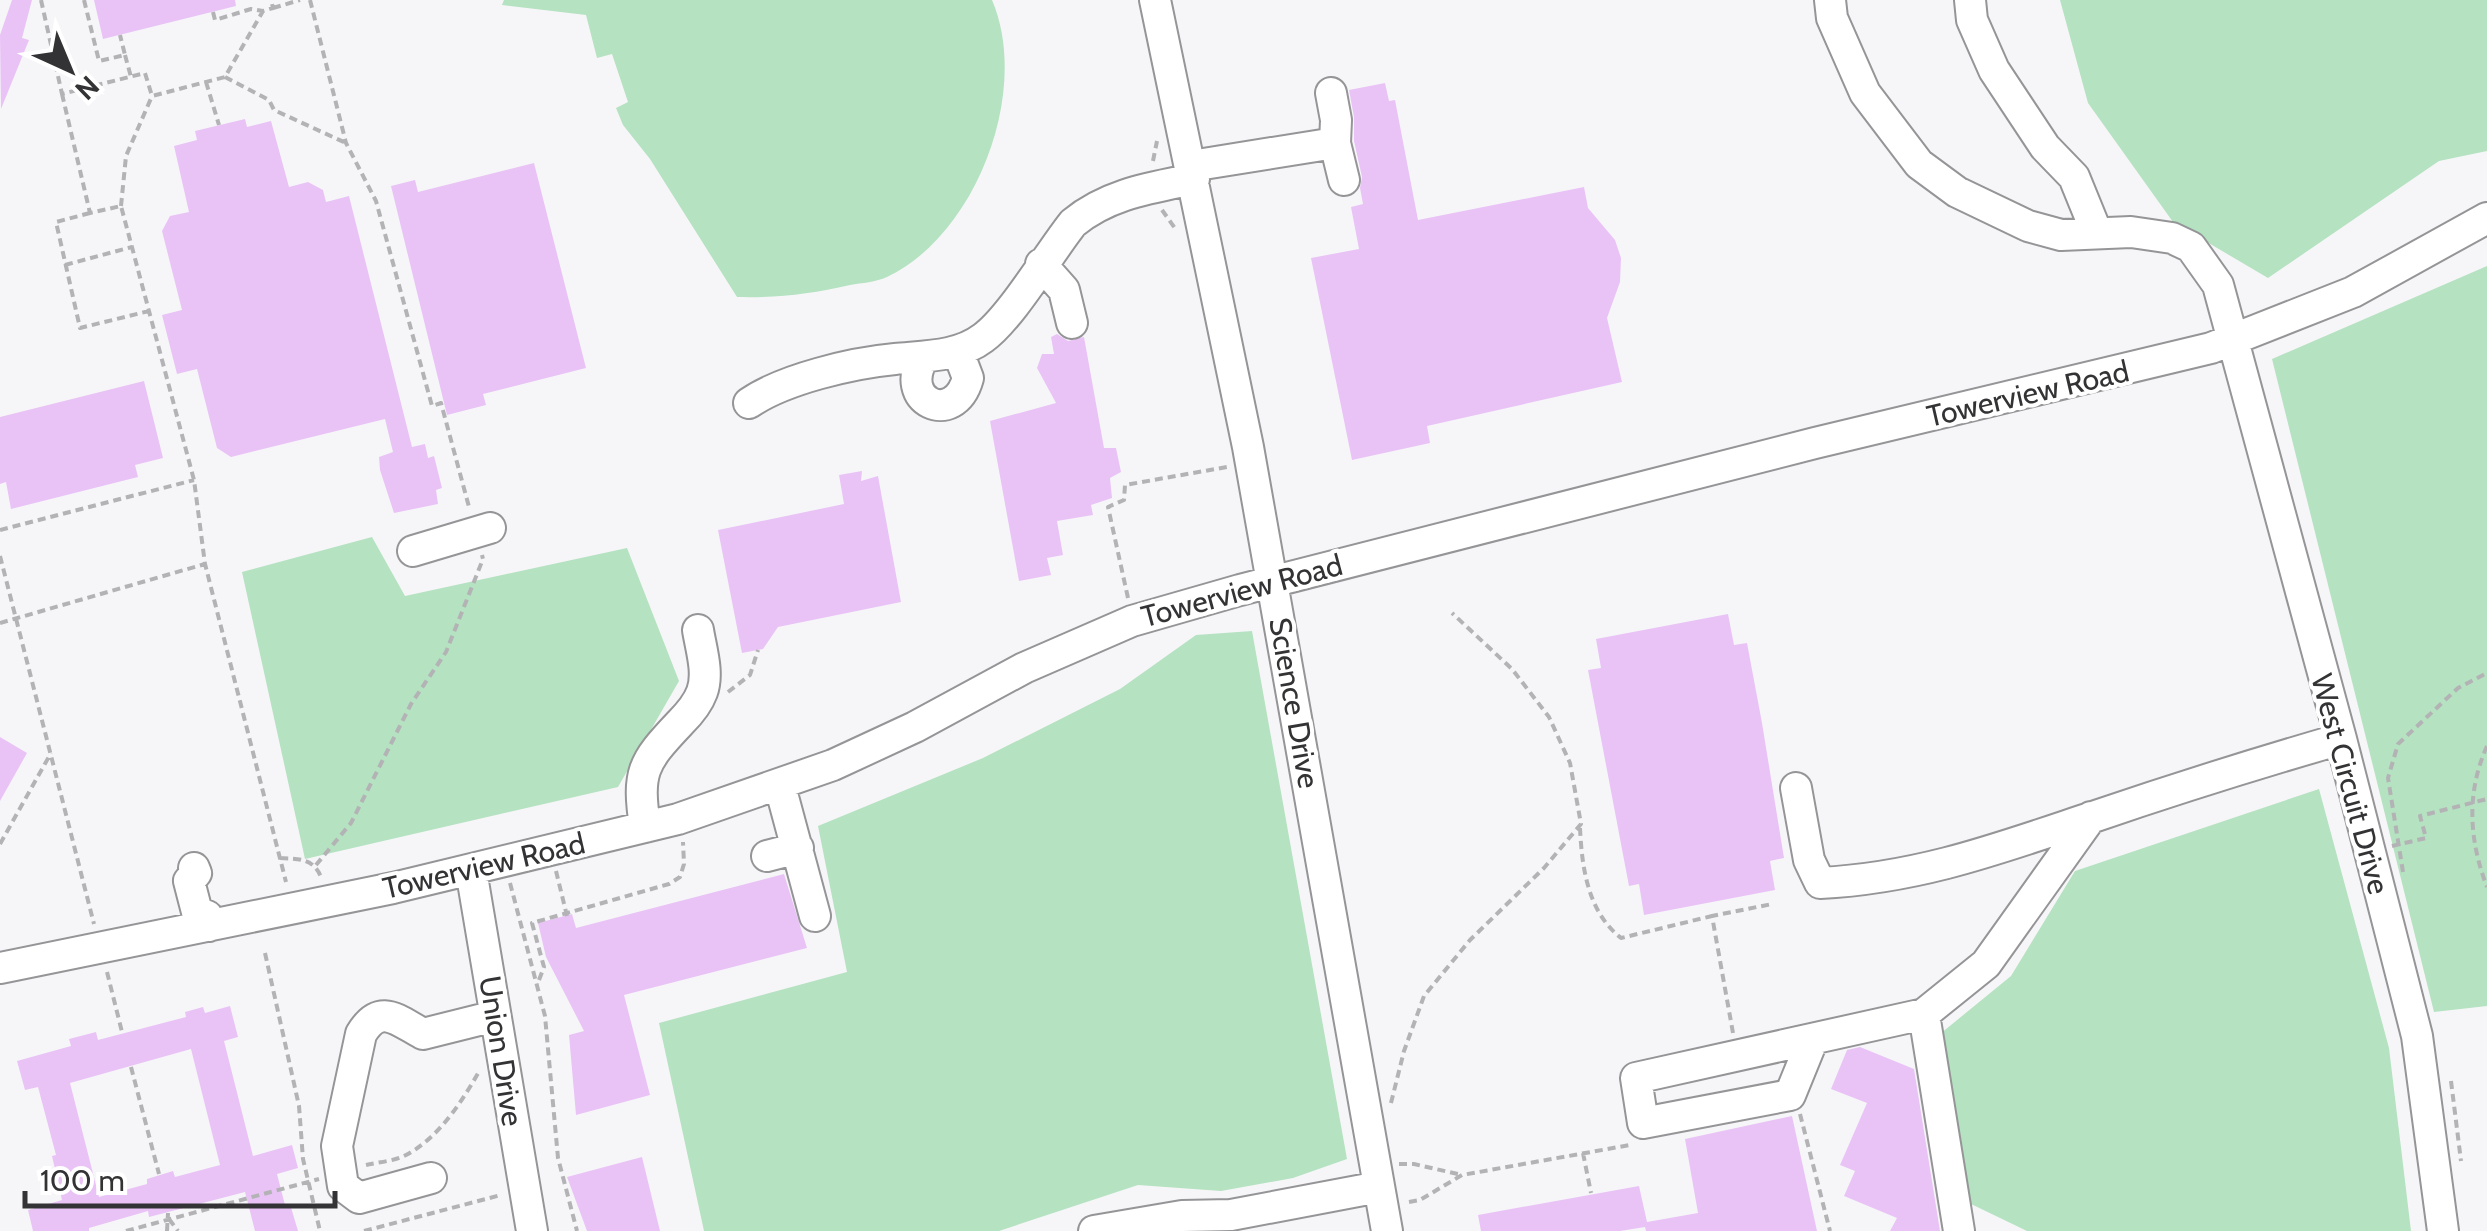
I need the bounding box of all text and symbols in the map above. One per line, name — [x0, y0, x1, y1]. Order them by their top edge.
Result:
north arrow — [20, 20, 120, 120]
text: N — [68, 69, 106, 107]
street label: Towerview Road — [1923, 352, 2133, 435]
street label: Towerview Road — [1137, 546, 1346, 635]
street label: Science Drive — [1261, 615, 1328, 791]
street label: West Circuit Drive — [2303, 670, 2398, 898]
street label: Towerview Road — [379, 824, 589, 907]
street label: Union Drive — [471, 973, 532, 1129]
scale bar — [25, 1146, 335, 1208]
text: 100 m — [40, 1162, 125, 1199]

